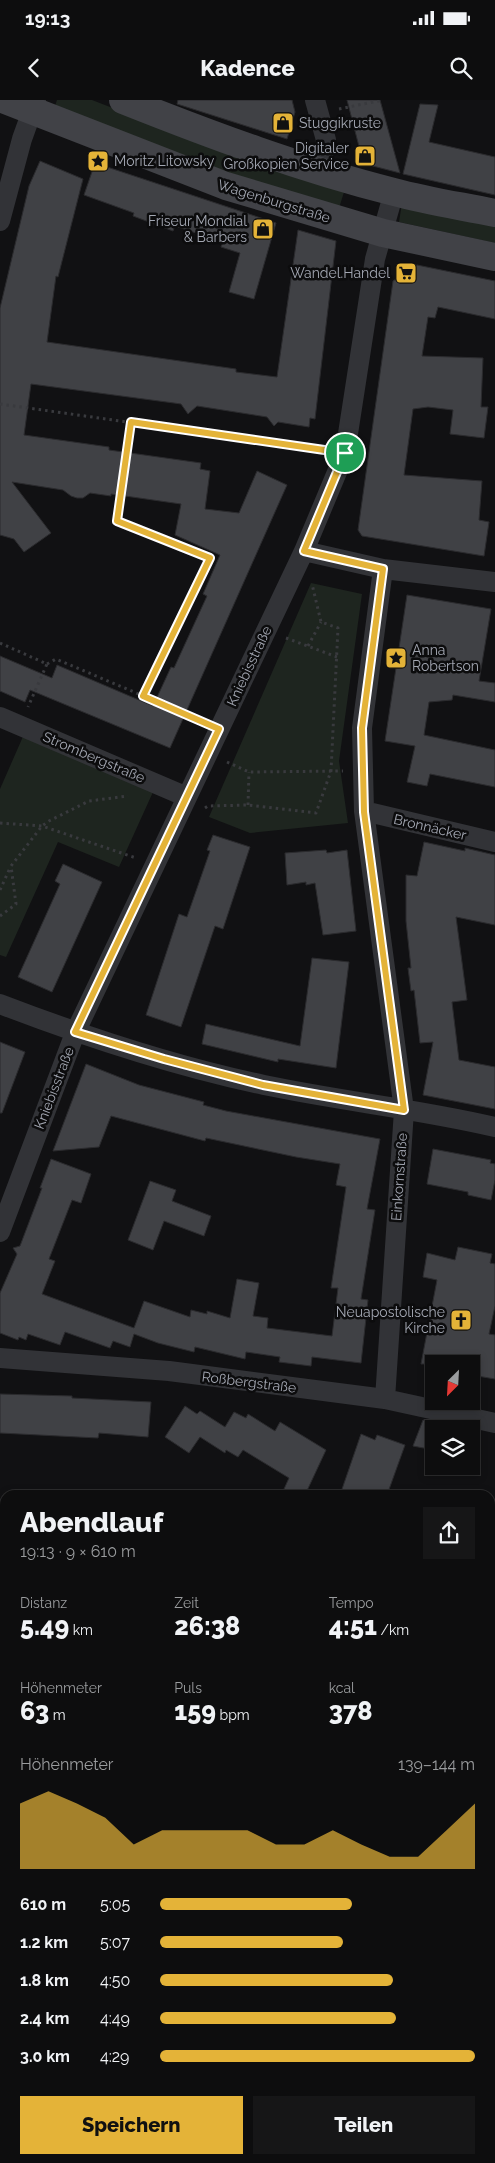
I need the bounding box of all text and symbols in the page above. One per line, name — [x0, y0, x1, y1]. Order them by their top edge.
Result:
text: 19:13 — [25, 7, 70, 29]
icon: back — [20, 54, 48, 82]
icon: search — [447, 54, 475, 82]
text: Kadence — [200, 55, 295, 81]
shop icon: Stuggikruste — [271, 111, 295, 135]
place label: Stuggikruste — [299, 115, 381, 131]
place label: Digitaler Großkopien Service — [223, 140, 349, 172]
shop icon: Digitaler Großkopien Service — [353, 144, 377, 168]
place icon: Moritz Litowsky — [86, 149, 110, 173]
place label: Moritz Litowsky — [114, 153, 215, 169]
street label: Wagenburgstraße — [216, 176, 332, 226]
place label: Friseur Mondial & Barbers — [148, 213, 247, 245]
shop icon: Friseur Mondial & Barbers — [251, 217, 275, 241]
supermarket icon: Wandel.Handel — [394, 261, 418, 285]
place label: Wandel.Handel — [290, 265, 390, 281]
pin — [324, 432, 366, 474]
icon: arrive — [331, 439, 359, 467]
street label: Kniebisstraße — [223, 623, 275, 709]
place label: Anna Robertson — [412, 642, 479, 674]
place icon: Anna Robertson — [384, 646, 408, 670]
street label: Strombergstraße — [41, 728, 147, 786]
street label: Bronnäcker — [392, 811, 468, 843]
street label: Kniebisstraße — [31, 1045, 77, 1131]
street label: Einkornstraße — [388, 1133, 410, 1221]
place label: Neuapostolische Kirche — [336, 1304, 445, 1336]
church icon: Neuapostolische Kirche — [449, 1308, 473, 1332]
north arrow — [425, 1355, 480, 1410]
map controls — [425, 1355, 480, 1475]
street label: Roßbergstraße — [201, 1368, 297, 1396]
button: layers — [425, 1420, 480, 1475]
text: Abendlauf — [20, 1506, 163, 1539]
button: share — [423, 1507, 475, 1559]
text: 19:13 · 9 × 610 m — [20, 1542, 136, 1561]
text: Distanz — [20, 1595, 67, 1611]
text: Zeit — [174, 1595, 199, 1611]
text: Tempo — [329, 1595, 374, 1611]
text: 5.49 — [20, 1611, 69, 1641]
text: 26:38 — [174, 1611, 240, 1641]
text: 4:51 — [329, 1611, 377, 1641]
text: km — [69, 1622, 93, 1638]
text: /km — [377, 1622, 409, 1638]
text: Höhenmeter — [20, 1680, 102, 1696]
text: Puls — [174, 1680, 202, 1696]
text: kcal — [329, 1680, 355, 1696]
text: 63 — [20, 1696, 49, 1726]
text: 159 — [174, 1696, 216, 1726]
text: 378 — [329, 1696, 372, 1726]
text: m — [49, 1707, 66, 1723]
text: bpm — [216, 1707, 250, 1723]
text: Höhenmeter — [20, 1755, 114, 1774]
text: 139–144 m — [398, 1755, 475, 1774]
text: 610 m — [20, 1895, 66, 1914]
text: 5:05 — [100, 1895, 130, 1914]
text: 1.2 km — [20, 1933, 68, 1952]
text: 5:07 — [100, 1933, 130, 1952]
text: 1.8 km — [20, 1971, 69, 1990]
text: 4:50 — [100, 1971, 130, 1990]
text: 2.4 km — [20, 2009, 69, 2028]
text: 4:49 — [100, 2009, 130, 2028]
text: 3.0 km — [20, 2047, 70, 2066]
text: 4:29 — [100, 2047, 129, 2066]
button: Speichern — [20, 2096, 243, 2154]
button: Teilen — [253, 2096, 475, 2154]

